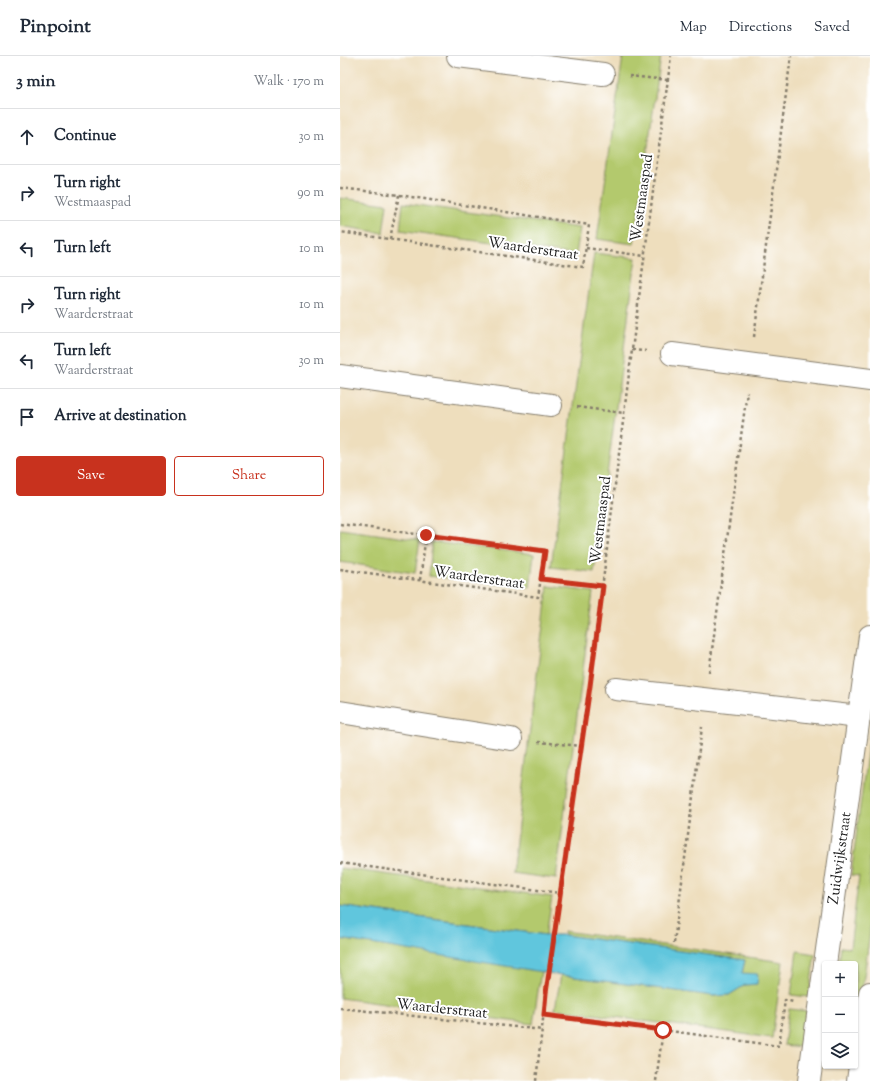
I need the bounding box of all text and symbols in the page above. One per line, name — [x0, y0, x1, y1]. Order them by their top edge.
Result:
text: Pinpoint — [20, 14, 91, 41]
text: Map — [680, 18, 707, 38]
text: Directions — [729, 18, 792, 38]
text: Saved — [814, 18, 850, 38]
text: 3 min — [16, 70, 55, 94]
text: Walk · 170 m — [254, 73, 324, 91]
icon: ahead — [16, 126, 38, 148]
text: Continue — [54, 126, 116, 147]
text: 30 m — [298, 128, 324, 146]
street label: Westmaaspad — [626, 152, 659, 244]
text: Turn right — [54, 173, 120, 194]
icon: right — [16, 182, 38, 204]
text: 90 m — [297, 184, 324, 202]
text: Westmaaspad — [54, 194, 131, 212]
street label: Waarderstraat — [486, 233, 580, 266]
icon: left — [16, 238, 38, 260]
text: Turn left — [54, 238, 111, 259]
text: 10 m — [299, 240, 324, 258]
text: Turn right — [54, 285, 120, 306]
icon: right — [16, 294, 38, 316]
text: 10 m — [299, 296, 324, 314]
text: Waarderstraat — [54, 306, 133, 324]
text: Turn left — [54, 341, 111, 362]
icon: left — [16, 350, 38, 372]
text: 30 m — [298, 352, 324, 370]
text: Waarderstraat — [54, 362, 133, 380]
icon: arrive — [16, 406, 38, 428]
text: Arrive at destination — [54, 406, 187, 427]
button: Save — [16, 456, 166, 496]
button: Share — [174, 456, 324, 496]
street label: Westmaaspad — [586, 474, 617, 566]
route end — [417, 526, 435, 544]
street label: Waarderstraat — [432, 562, 526, 595]
street label: Zuidwijkstraat — [824, 811, 857, 906]
map controls — [822, 961, 858, 1069]
button: + — [822, 961, 858, 997]
street label: Waarderstraat — [395, 994, 488, 1025]
button: − — [822, 997, 858, 1033]
route start — [654, 1021, 672, 1039]
button: layers — [822, 1033, 858, 1069]

